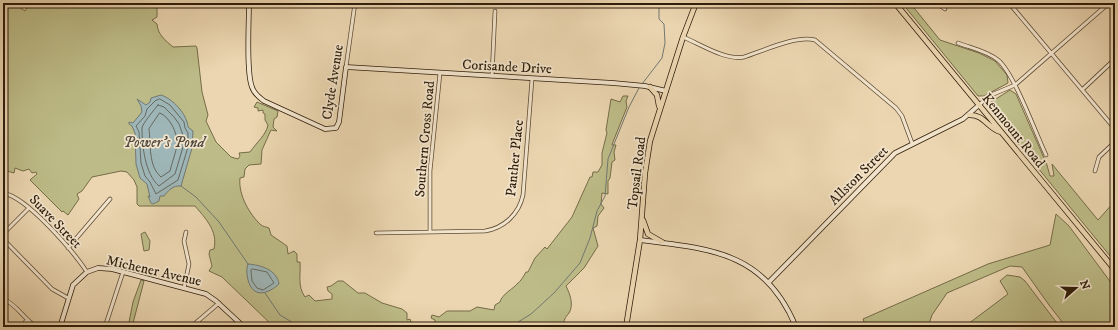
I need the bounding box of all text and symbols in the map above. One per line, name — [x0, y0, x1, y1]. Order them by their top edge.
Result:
street label: Clyde Avenue — [318, 43, 348, 121]
street label: Corisande Drive — [462, 56, 552, 78]
street label: Southern Cross Road — [411, 80, 439, 198]
street label: Kenmount Road — [978, 90, 1049, 171]
street label: Panther Place — [502, 119, 528, 197]
water label: Power's Pond — [123, 133, 207, 152]
street label: Topsail Road — [624, 136, 650, 211]
street label: Allston Street — [825, 142, 893, 209]
street label: Suave Street — [25, 191, 86, 253]
street label: Michener Avenue — [104, 251, 203, 291]
north arrow — [1056, 268, 1096, 308]
text: N — [1076, 278, 1093, 292]

